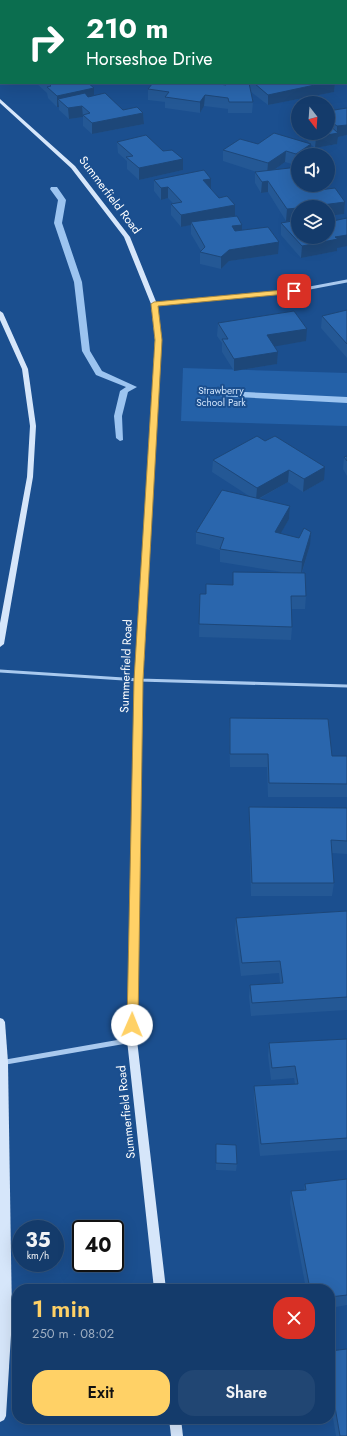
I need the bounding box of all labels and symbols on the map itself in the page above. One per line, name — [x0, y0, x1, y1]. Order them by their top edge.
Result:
north arrow — [291, 96, 335, 140]
street label: Summerfield Road — [75, 152, 145, 238]
pin — [277, 274, 311, 308]
park label: Strawberry School Park — [196, 383, 246, 410]
street label: Summerfield Road — [115, 619, 137, 713]
position arrow — [111, 1004, 153, 1046]
street label: Summerfield Road — [112, 1064, 140, 1160]
speed limit sign: 40 — [72, 1220, 124, 1272]

